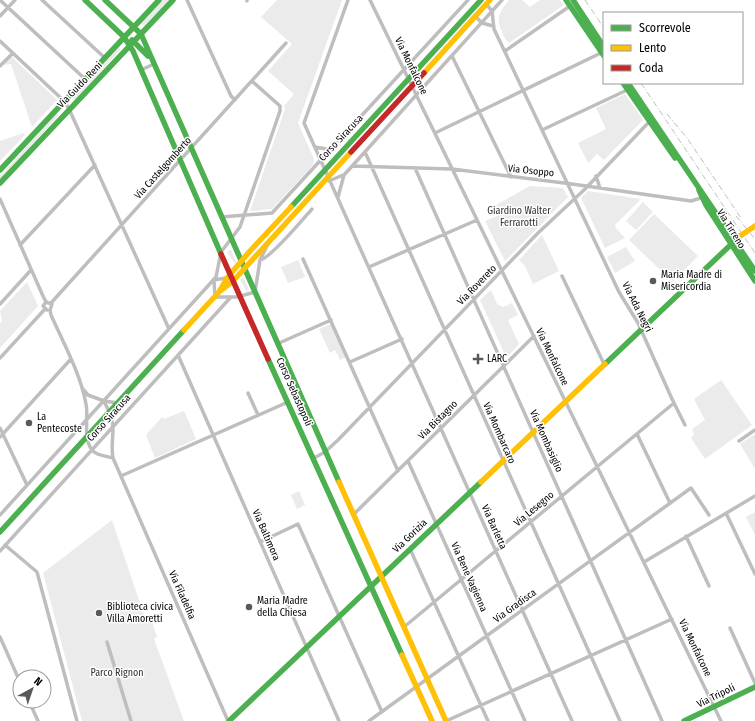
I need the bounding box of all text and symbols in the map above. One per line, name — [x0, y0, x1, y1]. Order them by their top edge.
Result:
legend — [603, 12, 743, 84]
text: Scorrevole — [639, 21, 691, 35]
street label: Via Monfalcone — [392, 35, 430, 97]
text: Lento — [639, 41, 666, 55]
street label: Via Guido Reni — [55, 59, 105, 111]
text: Coda — [639, 61, 664, 75]
street label: Corso Siracusa — [316, 112, 366, 164]
street label: Via Castelgomberto — [132, 135, 194, 201]
street label: Via Osoppo — [507, 163, 555, 179]
park label: Giardino Walter Ferrarotti — [487, 205, 551, 229]
street label: Via Tirreno — [714, 207, 748, 251]
street label: Via Rovereto — [455, 262, 499, 308]
place label: Maria Madre di Misericordia — [661, 269, 722, 293]
marker: Maria Madre di Misericordia — [648, 276, 658, 286]
street label: Via Ada Negri — [619, 280, 655, 334]
street label: Via Monfalcone — [533, 326, 571, 388]
marker: LARC — [472, 353, 484, 365]
place label: LARC — [487, 353, 507, 365]
street label: Corso Sebastopoli — [274, 356, 314, 428]
street label: Corso Siracusa — [85, 392, 133, 444]
street label: Via Bistagno — [416, 398, 460, 442]
street label: Via Mombarcaro — [480, 400, 518, 466]
street label: Via Mombasiglio — [527, 408, 565, 474]
place label: La Pentecoste — [37, 411, 82, 435]
marker: La Pentecoste — [24, 418, 34, 428]
street label: Via Lesegno — [512, 489, 556, 529]
street label: Via Barletta — [479, 503, 509, 551]
street label: Via Baltimora — [249, 508, 283, 562]
street label: Via Gorizia — [390, 517, 430, 555]
street label: Via Bene Vagienna — [448, 540, 490, 614]
street label: Via Filadelfia — [166, 569, 198, 621]
street label: Via Gradisca — [491, 586, 539, 626]
place label: Maria Madre della Chiesa — [257, 595, 308, 619]
place label: Biblioteca civica Villa Amoretti — [107, 601, 173, 625]
marker: Maria Madre della Chiesa — [244, 602, 254, 612]
marker: Biblioteca civica Villa Amoretti — [94, 608, 104, 618]
street label: Via Monfalcone — [676, 617, 714, 679]
park label: Parco Rignon — [91, 667, 144, 679]
north arrow — [12, 669, 52, 709]
text: N — [31, 675, 45, 689]
street label: Via Tripoli — [695, 682, 737, 710]

